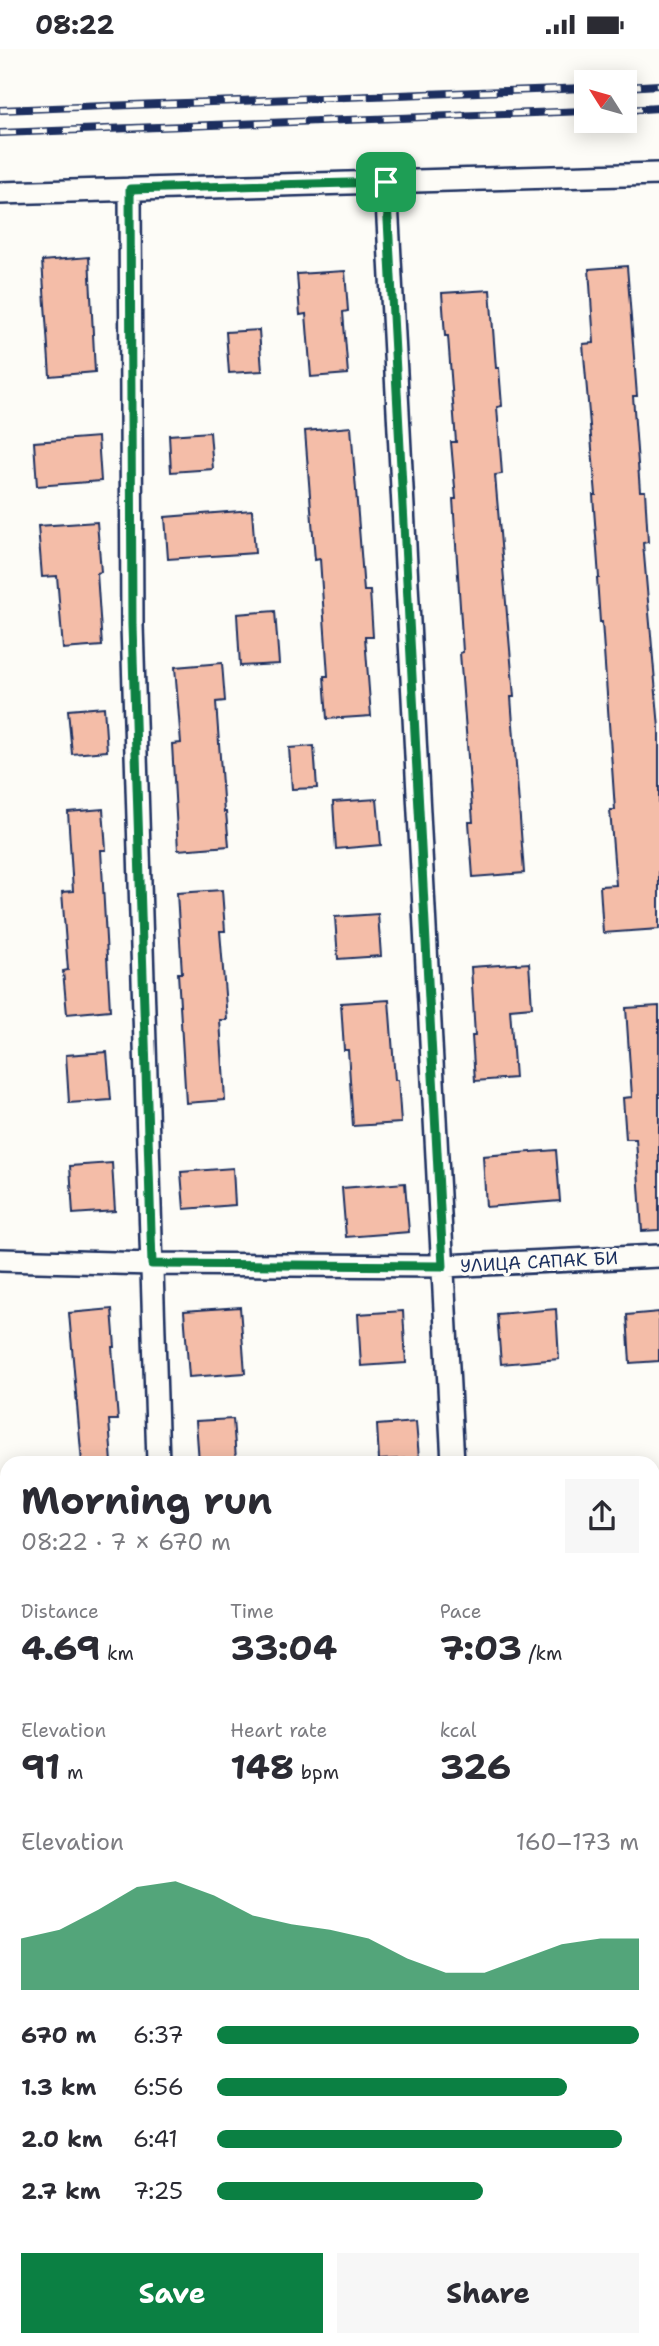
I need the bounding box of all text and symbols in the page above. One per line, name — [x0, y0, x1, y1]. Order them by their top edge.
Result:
text: 08:22 — [35, 7, 115, 42]
north arrow — [574, 70, 637, 133]
map controls — [574, 70, 637, 133]
pin — [356, 152, 416, 212]
icon: arrive — [367, 163, 405, 201]
street label: УЛИЦА САПАК БИ — [459, 1246, 619, 1278]
text: Morning run — [21, 1475, 272, 1526]
button: share — [565, 1479, 639, 1553]
text: 08:22 · 7 × 670 m — [21, 1527, 231, 1557]
text: Distance — [21, 1599, 99, 1624]
text: Time — [230, 1599, 274, 1624]
text: Pace — [440, 1599, 481, 1624]
text: 4.69 — [21, 1624, 101, 1671]
text: 33:04 — [230, 1624, 337, 1671]
text: 7:03 — [440, 1624, 522, 1671]
text: km — [101, 1641, 134, 1666]
text: /km — [522, 1641, 562, 1666]
text: Elevation — [21, 1718, 106, 1743]
text: Heart rate — [230, 1718, 327, 1743]
text: kcal — [440, 1718, 477, 1743]
text: 91 — [21, 1743, 61, 1790]
text: 148 — [230, 1743, 294, 1790]
text: 326 — [440, 1743, 511, 1790]
text: m — [61, 1760, 83, 1785]
text: bpm — [294, 1760, 339, 1785]
text: Elevation — [21, 1827, 124, 1857]
text: 160–173 m — [516, 1827, 639, 1857]
text: 670 m — [21, 2020, 97, 2050]
text: 6:37 — [133, 2020, 184, 2050]
text: 1.3 km — [21, 2072, 96, 2102]
text: 6:56 — [133, 2072, 184, 2102]
text: 2.0 km — [21, 2124, 103, 2154]
text: 6:41 — [133, 2124, 178, 2154]
text: 2.7 km — [21, 2176, 101, 2206]
text: 7:25 — [133, 2176, 183, 2206]
button: Save — [21, 2253, 323, 2333]
button: Share — [337, 2253, 639, 2333]

